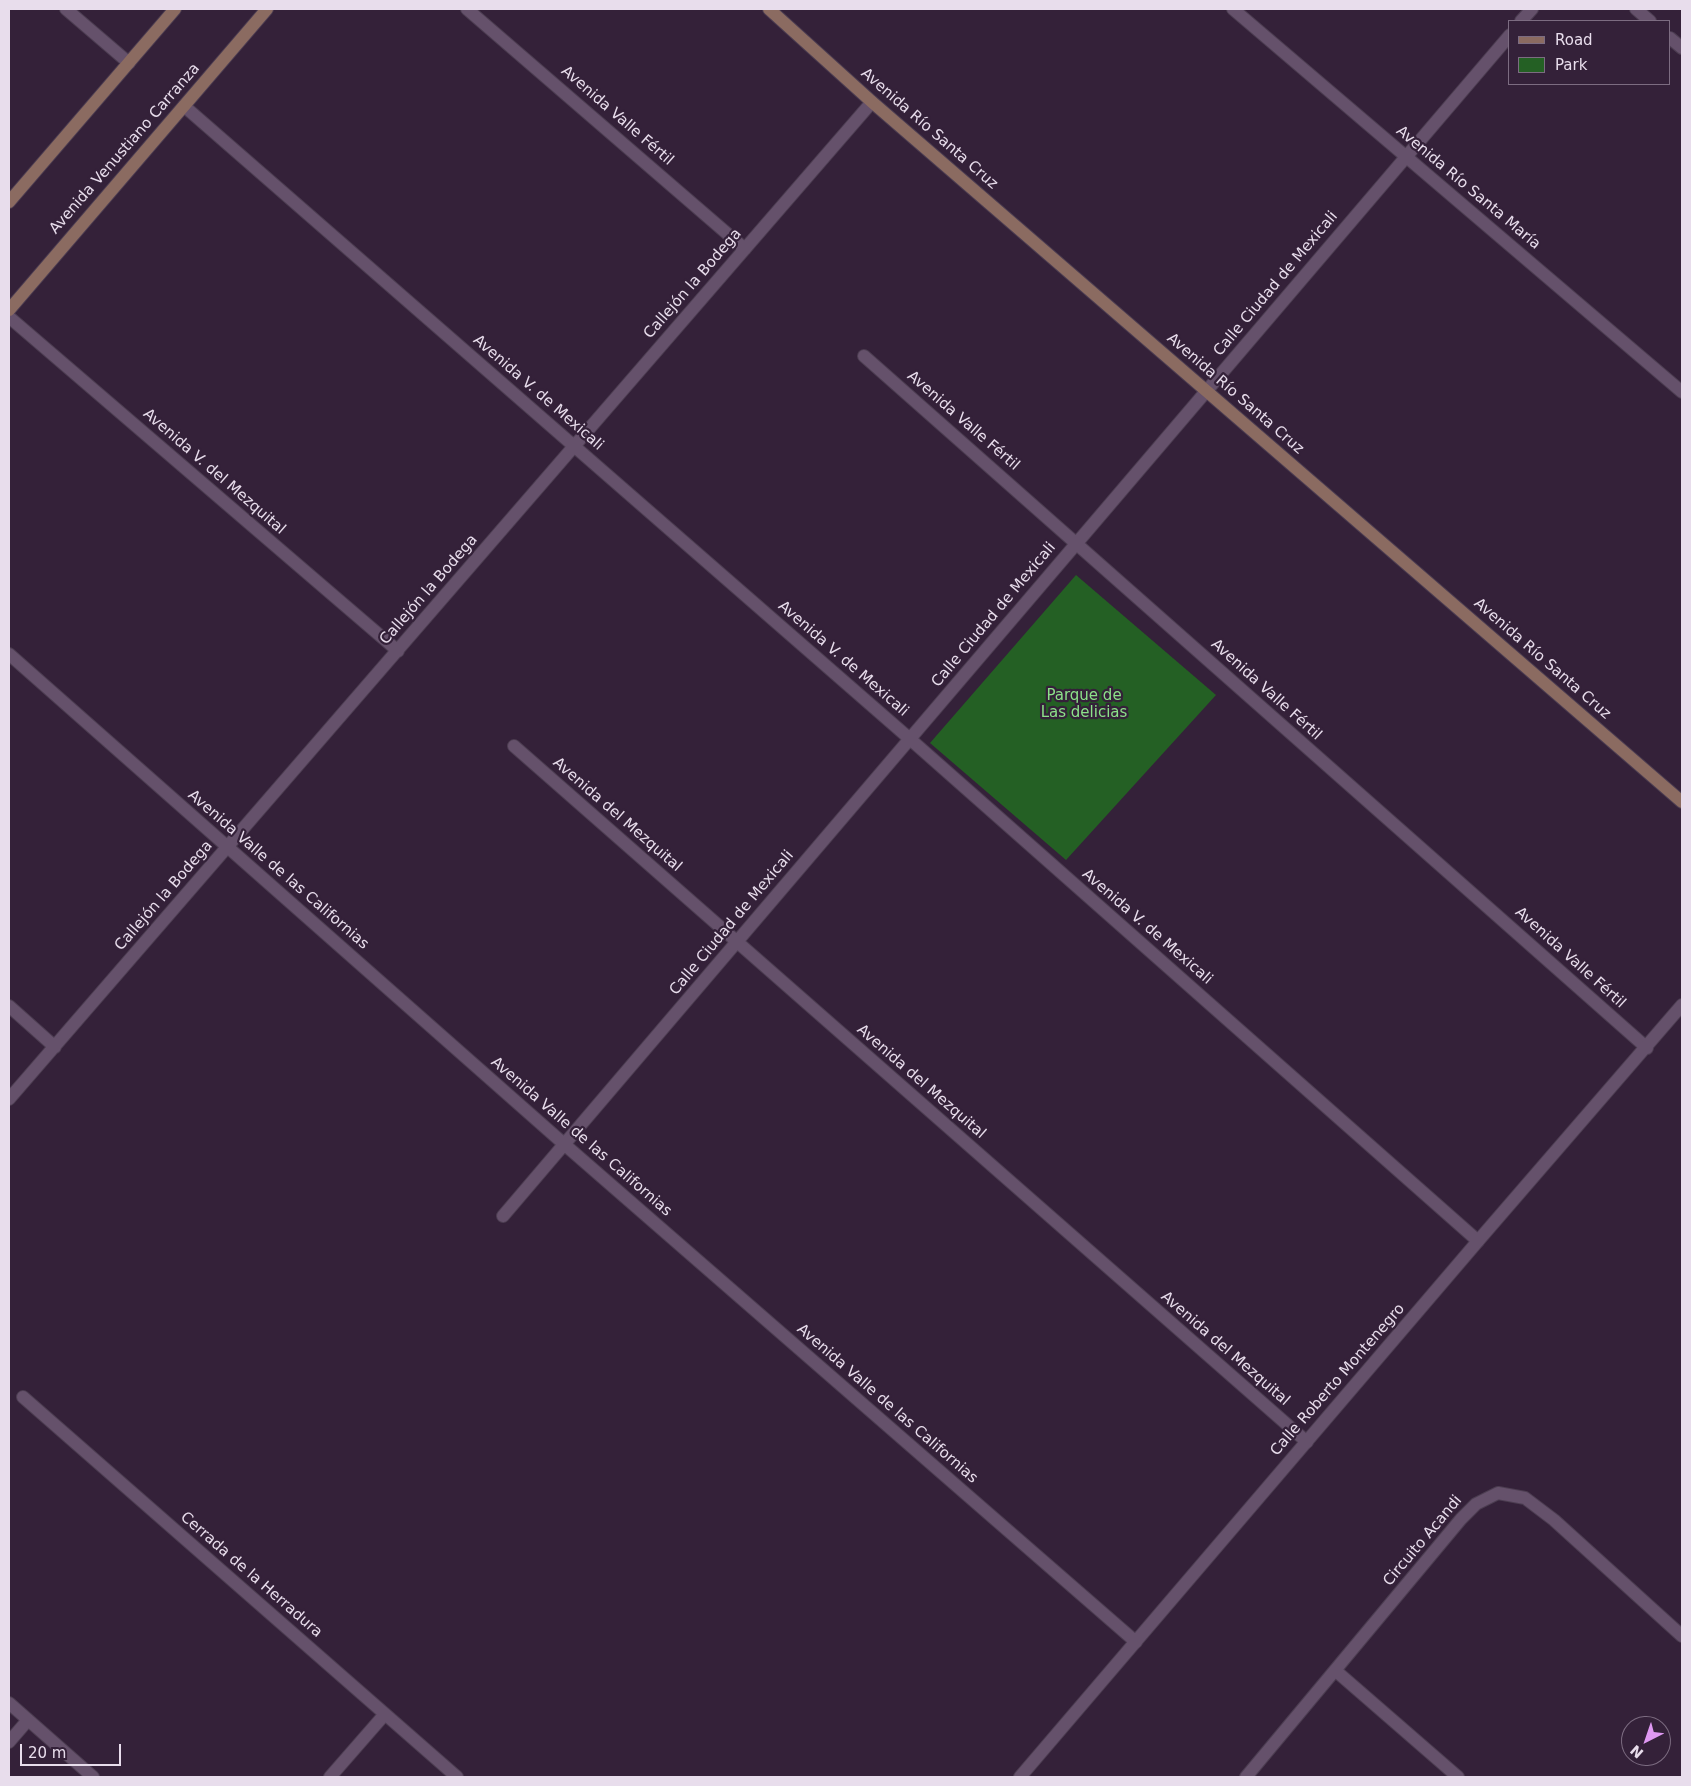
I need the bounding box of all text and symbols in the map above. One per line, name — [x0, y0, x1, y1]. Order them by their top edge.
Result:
legend — [1508, 20, 1671, 85]
text: Road — [1555, 31, 1593, 49]
text: Park — [1555, 56, 1587, 74]
street label: Avenida Venustiano Carranza — [46, 60, 204, 238]
street label: Avenida Valle Fértil — [557, 62, 677, 170]
street label: Avenida Río Santa Cruz — [857, 65, 1001, 193]
street label: Avenida Río Santa María — [1392, 122, 1544, 254]
street label: Calle Ciudad de Mexicali — [1210, 208, 1342, 360]
street label: Callejón la Bodega — [640, 225, 746, 343]
street label: Avenida Río Santa Cruz — [1163, 330, 1307, 458]
street label: Avenida V. de Mexicali — [469, 332, 607, 454]
street label: Avenida Valle Fértil — [903, 367, 1023, 475]
street label: Avenida V. del Mezquital — [139, 405, 289, 539]
street label: Callejón la Bodega — [376, 531, 482, 649]
street label: Calle Ciudad de Mexicali — [928, 539, 1060, 691]
street label: Avenida Río Santa Cruz — [1470, 595, 1614, 723]
street label: Avenida V. de Mexicali — [774, 598, 912, 720]
street label: Avenida Valle Fértil — [1207, 636, 1325, 744]
park label: Parque de Las delicias — [1041, 687, 1127, 722]
street label: Avenida del Mezquital — [549, 754, 685, 876]
street label: Avenida Valle de las Californias — [184, 787, 372, 953]
street label: Callejón la Bodega — [111, 837, 217, 955]
street label: Calle Ciudad de Mexicali — [666, 847, 798, 999]
street label: Avenida V. de Mexicali — [1078, 866, 1216, 988]
street label: Avenida Valle Fértil — [1511, 904, 1629, 1012]
street label: Avenida del Mezquital — [853, 1021, 989, 1143]
street label: Avenida Valle de las Californias — [487, 1054, 675, 1220]
street label: Avenida del Mezquital — [1157, 1288, 1293, 1410]
street label: Calle Roberto Montenegro — [1267, 1300, 1409, 1460]
street label: Avenida Valle de las Californias — [793, 1321, 981, 1487]
street label: Circuito Acandi — [1380, 1492, 1466, 1590]
street label: Cerrada de la Herradura — [176, 1508, 326, 1642]
north arrow — [1621, 1716, 1671, 1766]
scale bar — [22, 1734, 124, 1766]
text: N — [1627, 1742, 1646, 1761]
text: 20 m — [28, 1744, 66, 1762]

